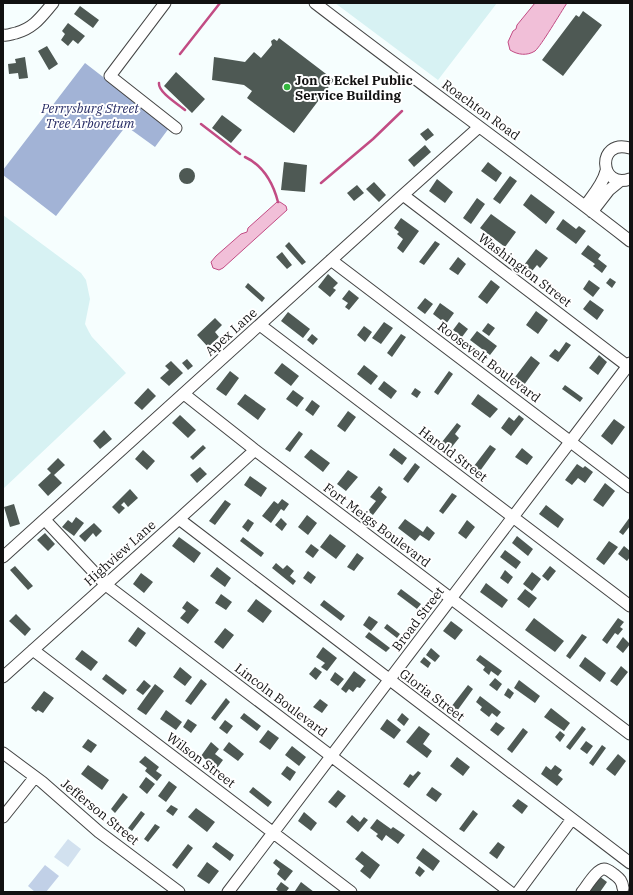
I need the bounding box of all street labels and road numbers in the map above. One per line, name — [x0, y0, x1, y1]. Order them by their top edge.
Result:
street label: Roachton Road — [439, 76, 523, 144]
street label: Washington Street — [475, 229, 575, 311]
street label: Apex Lane — [201, 304, 261, 360]
street label: Roosevelt Boulevard — [434, 318, 544, 406]
street label: Harold Street — [415, 423, 491, 486]
street label: Fort Meigs Boulevard — [320, 479, 434, 571]
street label: Highview Lane — [81, 516, 159, 590]
street label: Broad Street — [388, 583, 448, 655]
street label: Lincoln Boulevard — [231, 660, 331, 740]
street label: Gloria Street — [396, 665, 468, 725]
street label: Wilson Street — [163, 729, 239, 792]
street label: Jefferson Street — [57, 775, 143, 849]

